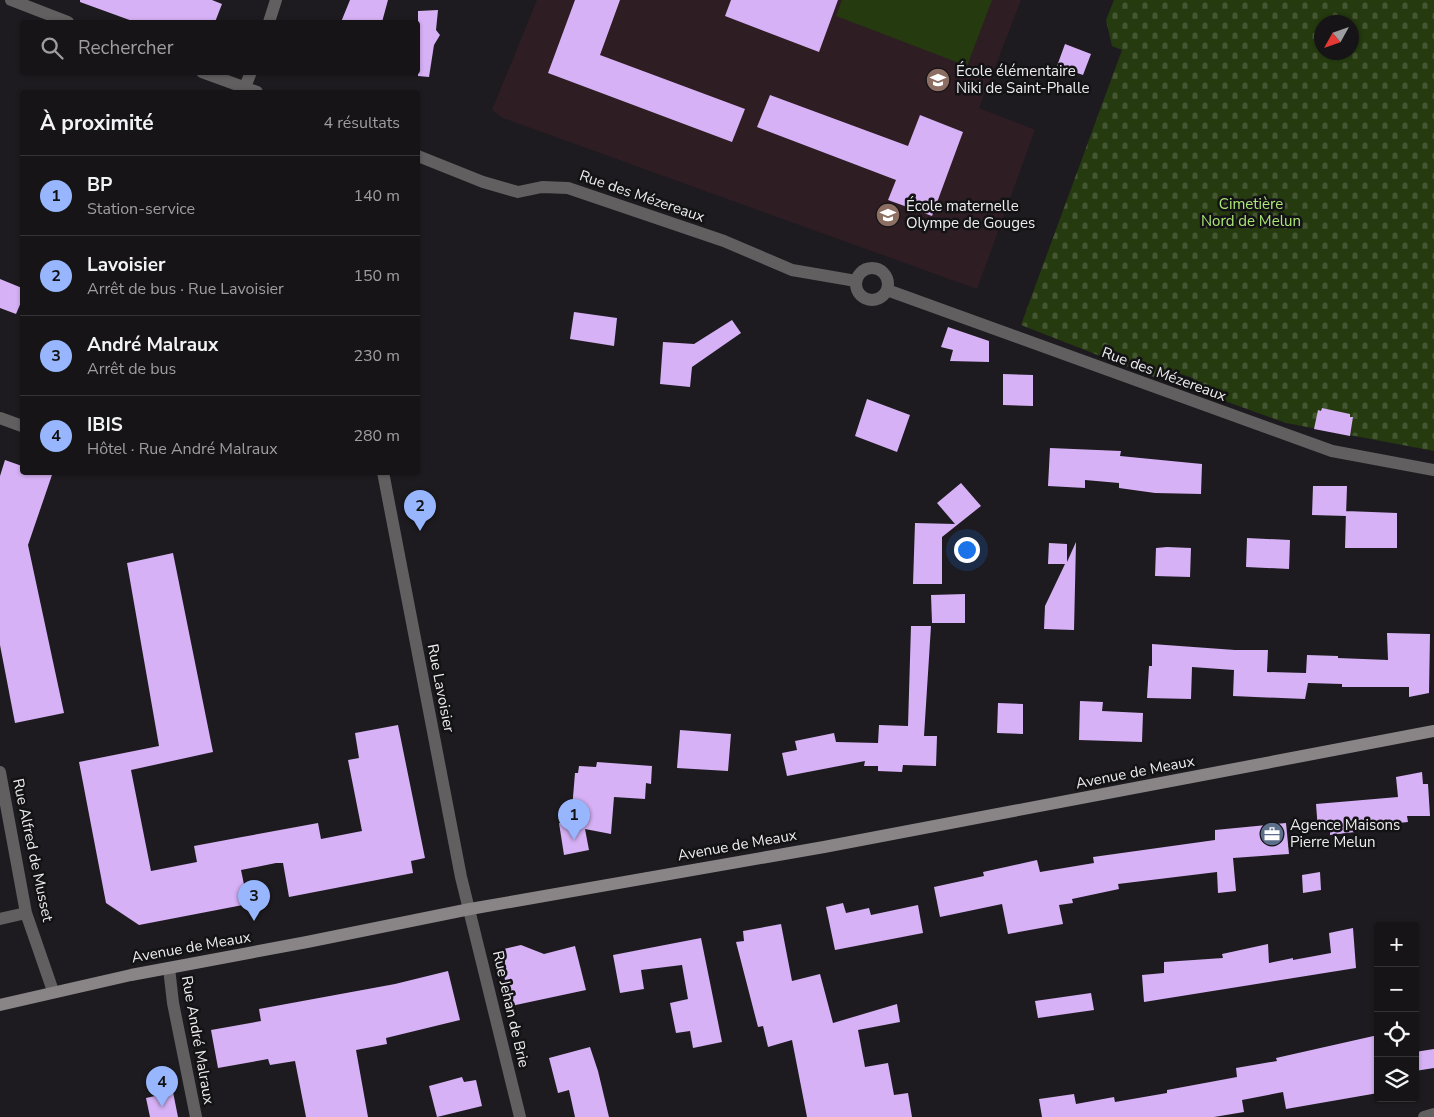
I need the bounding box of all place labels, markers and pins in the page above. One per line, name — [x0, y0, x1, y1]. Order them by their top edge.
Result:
place label: École élémentaire Niki de Saint-Phalle — [956, 61, 1089, 98]
school or university icon: École élémentaire Niki de Saint-Phalle — [925, 67, 951, 93]
place label: École maternelle Olympe de Gouges — [906, 196, 1035, 233]
school or university icon: École maternelle Olympe de Gouges — [875, 202, 901, 228]
pin: 2 — [404, 490, 436, 531]
pin: 1 — [558, 799, 590, 840]
place label: Agence Maisons Pierre Melun — [1290, 815, 1400, 852]
office icon: Agence Maisons Pierre Melun — [1259, 821, 1285, 847]
pin: 3 — [238, 880, 270, 921]
pin: 4 — [146, 1066, 178, 1107]

